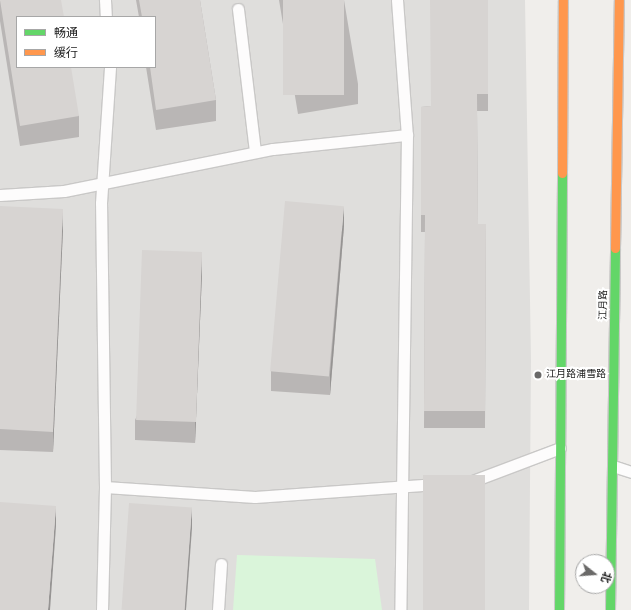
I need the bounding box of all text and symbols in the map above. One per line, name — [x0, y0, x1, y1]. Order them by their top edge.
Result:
legend — [16, 16, 156, 68]
text: 畅通 — [54, 26, 78, 41]
text: 缓行 — [54, 46, 78, 61]
street label: 江月路 — [598, 290, 610, 320]
place label: 江月路浦雪路 — [546, 369, 606, 381]
marker: 江月路浦雪路 — [533, 370, 543, 380]
north arrow — [575, 554, 615, 594]
text: 北 — [598, 570, 614, 585]

